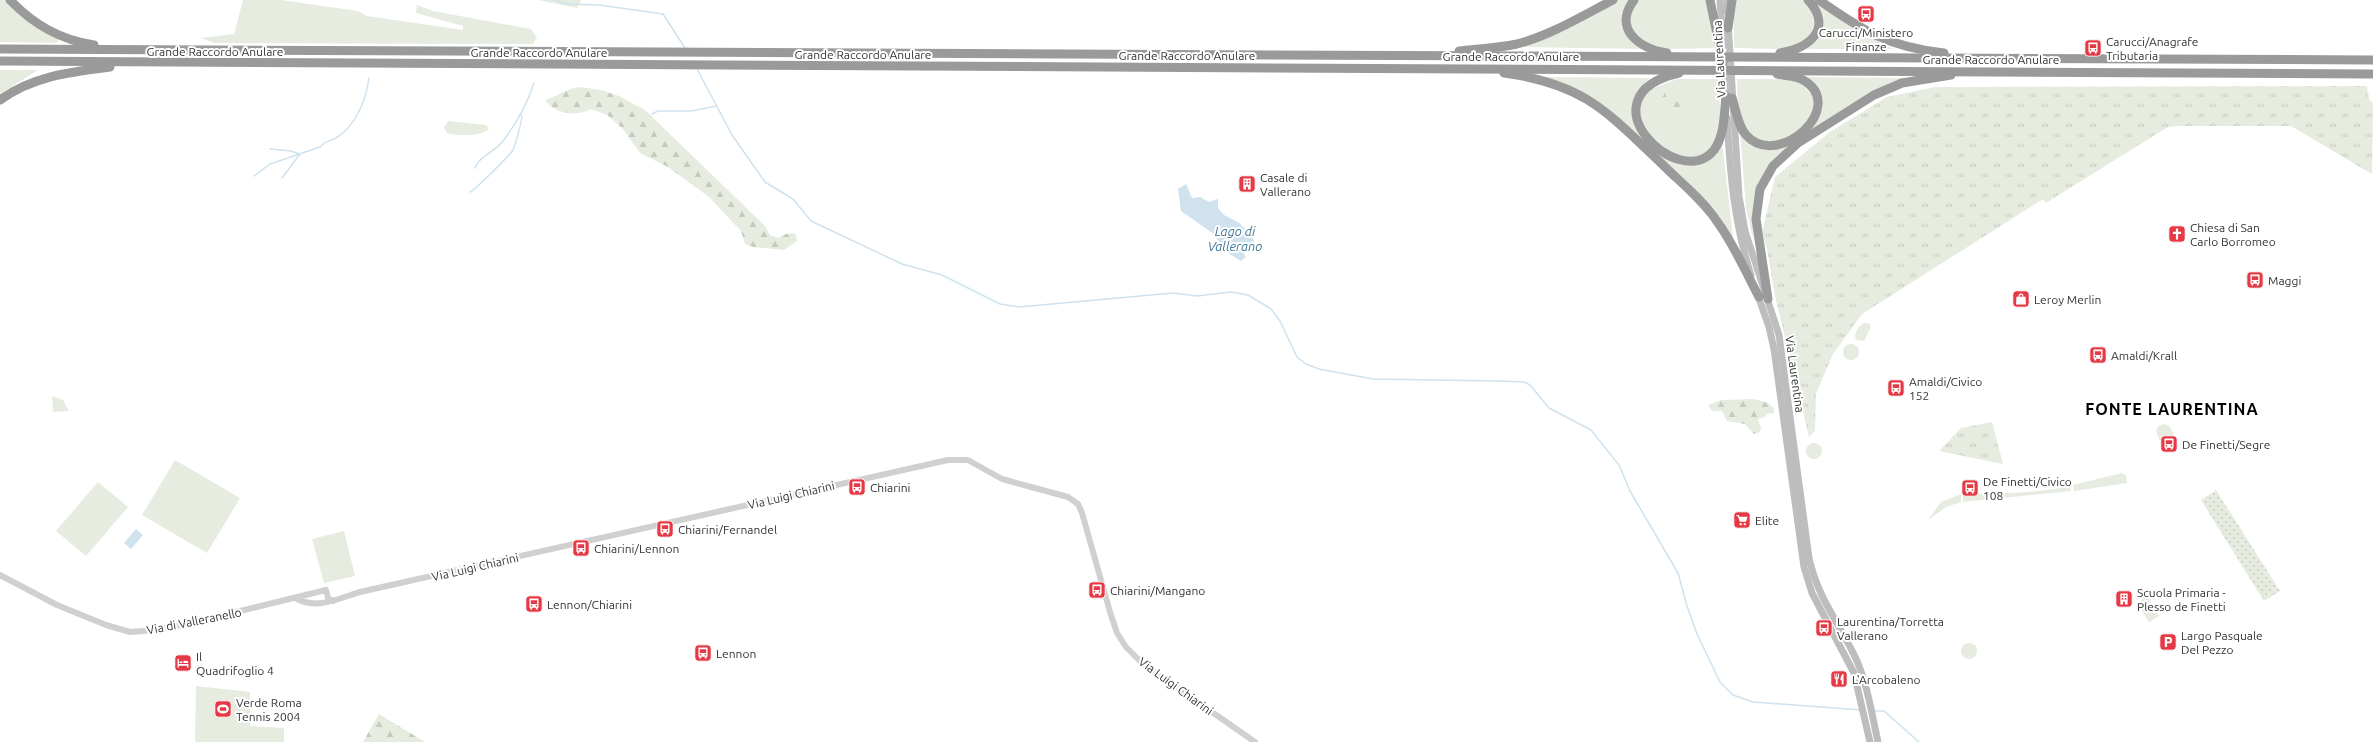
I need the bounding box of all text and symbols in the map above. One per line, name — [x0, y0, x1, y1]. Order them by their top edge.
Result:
bus stop icon: Carucci/Ministero Finanze — [1856, 4, 1876, 24]
street label: Via Laurentina — [1710, 20, 1728, 98]
place label: Carucci/Ministero Finanze — [1819, 26, 1913, 53]
place label: Carucci/Anagrafe Tributaria — [2106, 35, 2199, 62]
bus stop icon: Carucci/Anagrafe Tributaria — [2083, 38, 2103, 58]
street label: Grande Raccordo Anulare — [147, 45, 283, 58]
street label: Grande Raccordo Anulare — [471, 46, 607, 59]
street label: Grande Raccordo Anulare — [795, 48, 931, 61]
street label: Grande Raccordo Anulare — [1119, 49, 1255, 62]
street label: Grande Raccordo Anulare — [1443, 50, 1579, 63]
street label: Grande Raccordo Anulare — [1923, 53, 2059, 66]
place label: Casale di Vallerano — [1260, 171, 1311, 198]
building icon: Casale di Vallerano — [1237, 174, 1257, 194]
place label: Chiesa di San Carlo Borromeo — [2190, 221, 2276, 248]
water label: Lago di Vallerano — [1208, 224, 1262, 253]
church icon: Chiesa di San Carlo Borromeo — [2167, 224, 2187, 244]
bus stop icon: Maggi — [2245, 270, 2265, 290]
place label: Maggi — [2268, 274, 2301, 287]
shop icon: Leroy Merlin — [2011, 289, 2031, 309]
place label: Leroy Merlin — [2034, 293, 2101, 306]
street label: Via Laurentina — [1783, 335, 1807, 413]
bus stop icon: Amaldi/Krall — [2088, 345, 2108, 365]
place label: Amaldi/Krall — [2111, 349, 2177, 362]
place label: Amaldi/Civico 152 — [1909, 375, 1982, 402]
bus stop icon: Amaldi/Civico 152 — [1886, 378, 1906, 398]
district label: FONTE LAURENTINA — [2085, 400, 2259, 418]
bus stop icon: De Finetti/Segre — [2159, 434, 2179, 454]
place label: De Finetti/Segre — [2182, 438, 2270, 451]
place label: De Finetti/Civico 108 — [1983, 475, 2072, 502]
bus stop icon: Chiarini — [847, 477, 867, 497]
bus stop icon: De Finetti/Civico 108 — [1960, 478, 1980, 498]
street label: Via Luigi Chiarini — [746, 479, 836, 511]
place label: Chiarini — [870, 481, 911, 494]
supermarket icon: Elite — [1732, 510, 1752, 530]
place label: Elite — [1755, 514, 1779, 527]
bus stop icon: Chiarini/Fernandel — [655, 519, 675, 539]
place label: Chiarini/Fernandel — [678, 523, 777, 536]
bus stop icon: Chiarini/Lennon — [571, 538, 591, 558]
place label: Chiarini/Lennon — [594, 542, 679, 555]
street label: Via Luigi Chiarini — [430, 551, 520, 583]
bus stop icon: Chiarini/Mangano — [1087, 580, 1107, 600]
place label: Chiarini/Mangano — [1110, 584, 1205, 597]
place label: Scuola Primaria - Plesso de Finetti — [2137, 586, 2226, 613]
building icon: Scuola Primaria - Plesso de Finetti — [2114, 589, 2134, 609]
bus stop icon: Lennon/Chiarini — [524, 594, 544, 614]
place label: Lennon/Chiarini — [547, 598, 632, 611]
street label: Via di Valleranello — [145, 605, 243, 637]
place label: Laurentina/Torretta Vallerano — [1837, 615, 1944, 642]
bus stop icon: Laurentina/Torretta Vallerano — [1814, 618, 1834, 638]
place label: Largo Pasquale Del Pezzo — [2181, 629, 2263, 656]
parking icon: Largo Pasquale Del Pezzo — [2158, 632, 2178, 652]
bus stop icon: Lennon — [693, 643, 713, 663]
place label: Lennon — [716, 647, 756, 660]
place label: Il Quadrifoglio 4 — [196, 650, 274, 677]
hotel icon: Il Quadrifoglio 4 — [173, 653, 193, 673]
street label: Via Luigi Chiarini — [1136, 655, 1216, 717]
restaurant icon: L'Arcobaleno — [1829, 669, 1849, 689]
place label: L'Arcobaleno — [1852, 673, 1921, 686]
place label: Verde Roma Tennis 2004 — [236, 696, 302, 723]
sports icon: Verde Roma Tennis 2004 — [213, 699, 233, 719]

